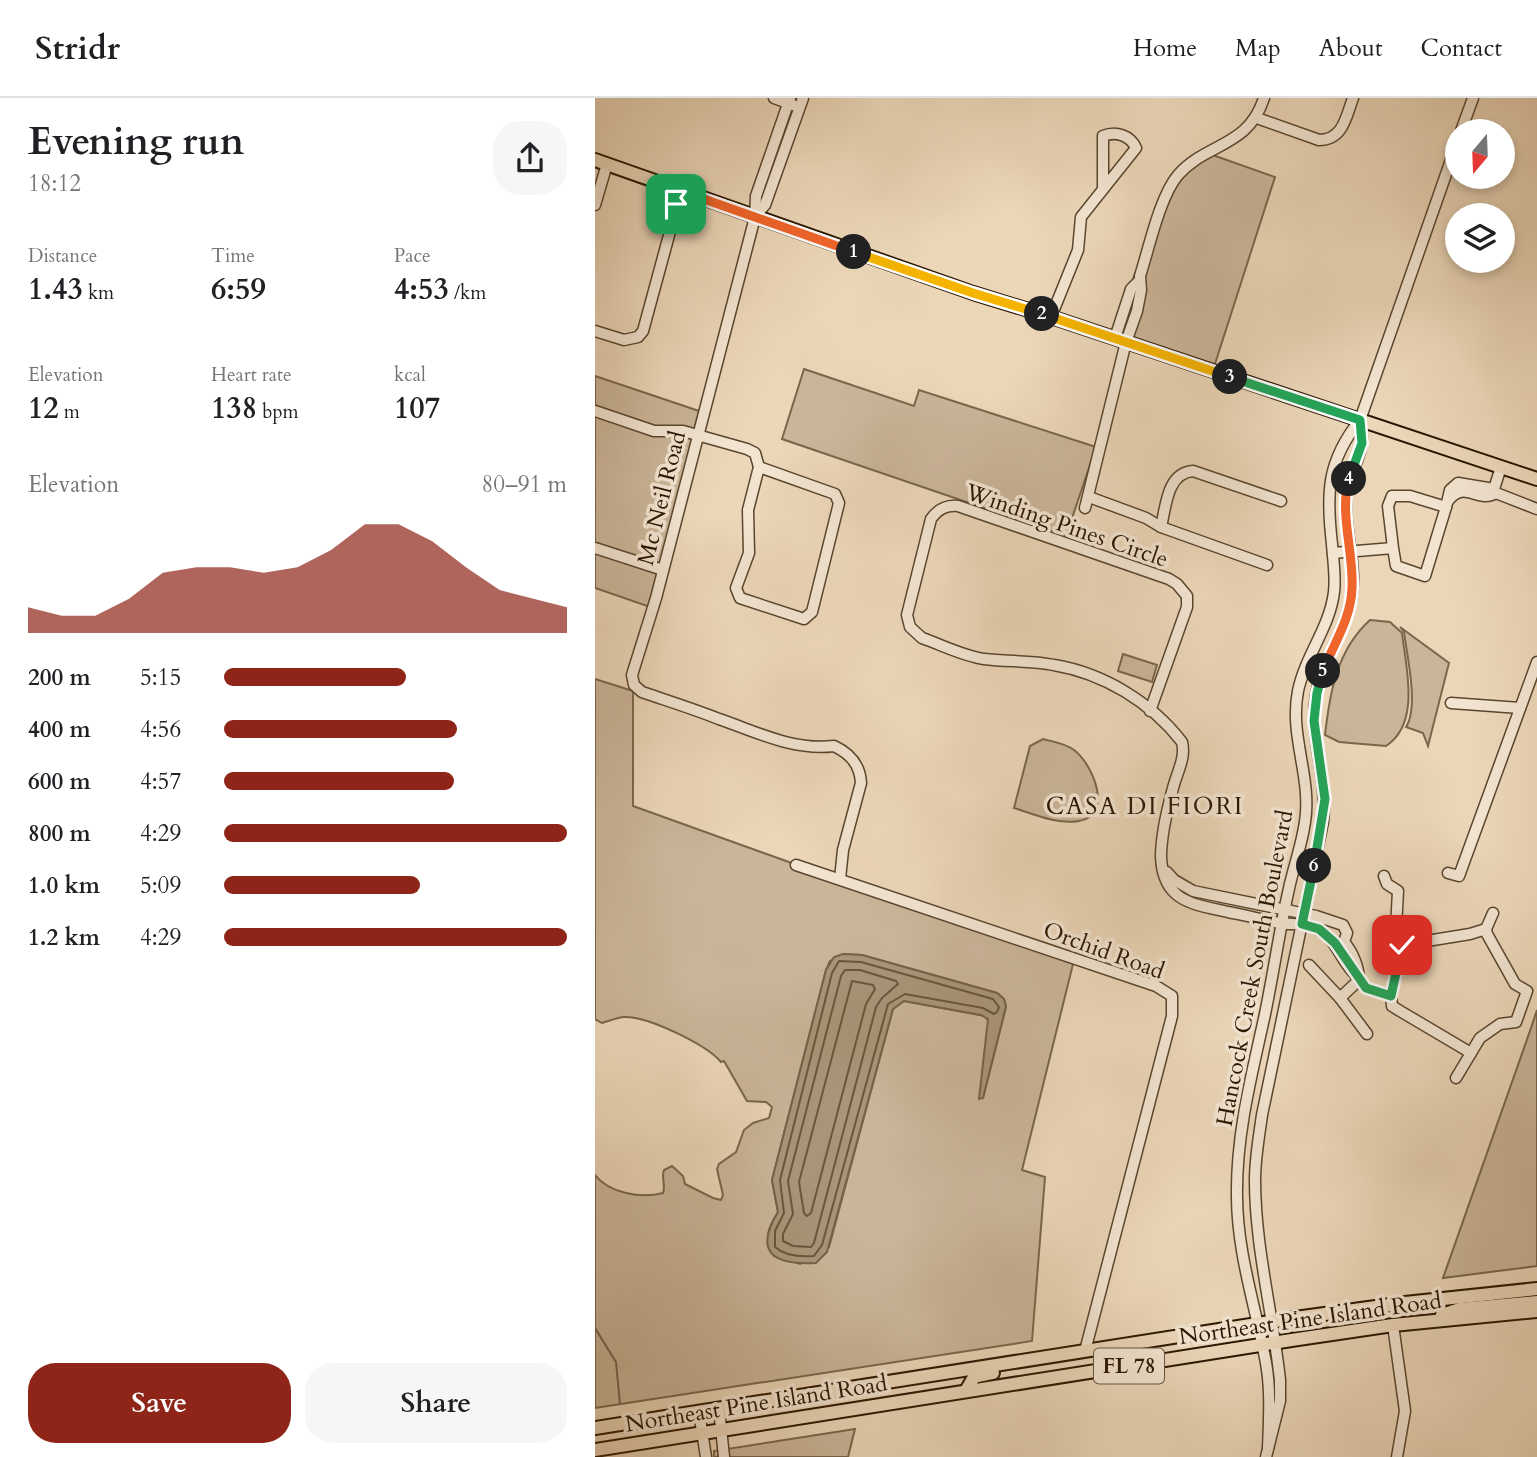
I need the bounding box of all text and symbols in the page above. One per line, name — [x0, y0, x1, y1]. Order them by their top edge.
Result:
text: Stridr — [35, 26, 120, 71]
text: Home — [1133, 32, 1197, 65]
text: Map — [1235, 32, 1281, 65]
text: About — [1319, 32, 1383, 65]
text: Contact — [1421, 32, 1502, 65]
text: Evening run — [28, 116, 244, 168]
north arrow — [1445, 119, 1515, 189]
map controls — [1445, 119, 1515, 273]
button: share — [493, 121, 567, 195]
text: 18:12 — [28, 168, 81, 199]
pin — [646, 174, 706, 234]
icon: arrive — [657, 185, 695, 223]
button: layers — [1445, 203, 1515, 273]
pin: 1 — [837, 234, 871, 270]
text: 1 — [849, 238, 858, 264]
text: Distance — [28, 243, 97, 269]
text: Time — [211, 243, 255, 269]
text: Pace — [394, 243, 431, 269]
text: 1.43 — [28, 269, 83, 310]
text: 6:59 — [211, 269, 266, 310]
text: 4:53 — [394, 269, 449, 310]
text: km — [83, 280, 114, 306]
text: /km — [449, 280, 486, 306]
pin: 2 — [1025, 296, 1059, 332]
text: 2 — [1037, 300, 1046, 326]
pin: 3 — [1213, 360, 1247, 394]
text: Elevation — [28, 362, 103, 388]
text: Heart rate — [211, 362, 292, 388]
text: kcal — [394, 362, 426, 388]
text: 3 — [1225, 363, 1234, 389]
text: 12 — [28, 388, 59, 429]
text: 138 — [211, 388, 257, 429]
text: 107 — [394, 388, 440, 429]
text: m — [59, 399, 80, 425]
text: bpm — [257, 399, 299, 425]
street label: Mc Neil Road — [630, 427, 693, 569]
pin: 4 — [1331, 462, 1367, 496]
text: 4 — [1344, 465, 1353, 491]
text: Elevation — [28, 469, 119, 500]
text: 80–91 m — [482, 469, 567, 500]
street label: Winding Pines Circle — [960, 476, 1172, 575]
pin: 5 — [1305, 654, 1341, 688]
text: 5 — [1318, 657, 1327, 683]
text: 200 m — [28, 662, 91, 693]
text: 5:15 — [140, 662, 181, 693]
text: 400 m — [28, 714, 91, 745]
text: 4:56 — [140, 714, 181, 745]
text: 600 m — [28, 766, 91, 797]
text: 4:57 — [140, 766, 181, 797]
district label: CASA DI FIORI — [1046, 790, 1244, 823]
street label: Hancock Creek South Boulevard — [1209, 807, 1301, 1129]
text: 800 m — [28, 818, 91, 849]
text: 4:29 — [140, 818, 181, 849]
pin: 6 — [1297, 848, 1331, 884]
text: 6 — [1309, 852, 1318, 878]
text: 1.0 km — [28, 870, 100, 901]
text: 5:09 — [140, 870, 181, 901]
street label: Orchid Road — [1039, 914, 1169, 987]
pin — [1372, 915, 1432, 975]
text: 1.2 km — [28, 922, 100, 953]
text: 4:29 — [140, 922, 181, 953]
icon: check — [1383, 926, 1421, 964]
street label: Northeast Pine Island Road — [1177, 1285, 1444, 1352]
road number: FL 78 — [1094, 1348, 1164, 1384]
button: Save — [28, 1363, 291, 1443]
button: Share — [305, 1363, 567, 1443]
street label: Northeast Pine Island Road — [623, 1367, 890, 1440]

